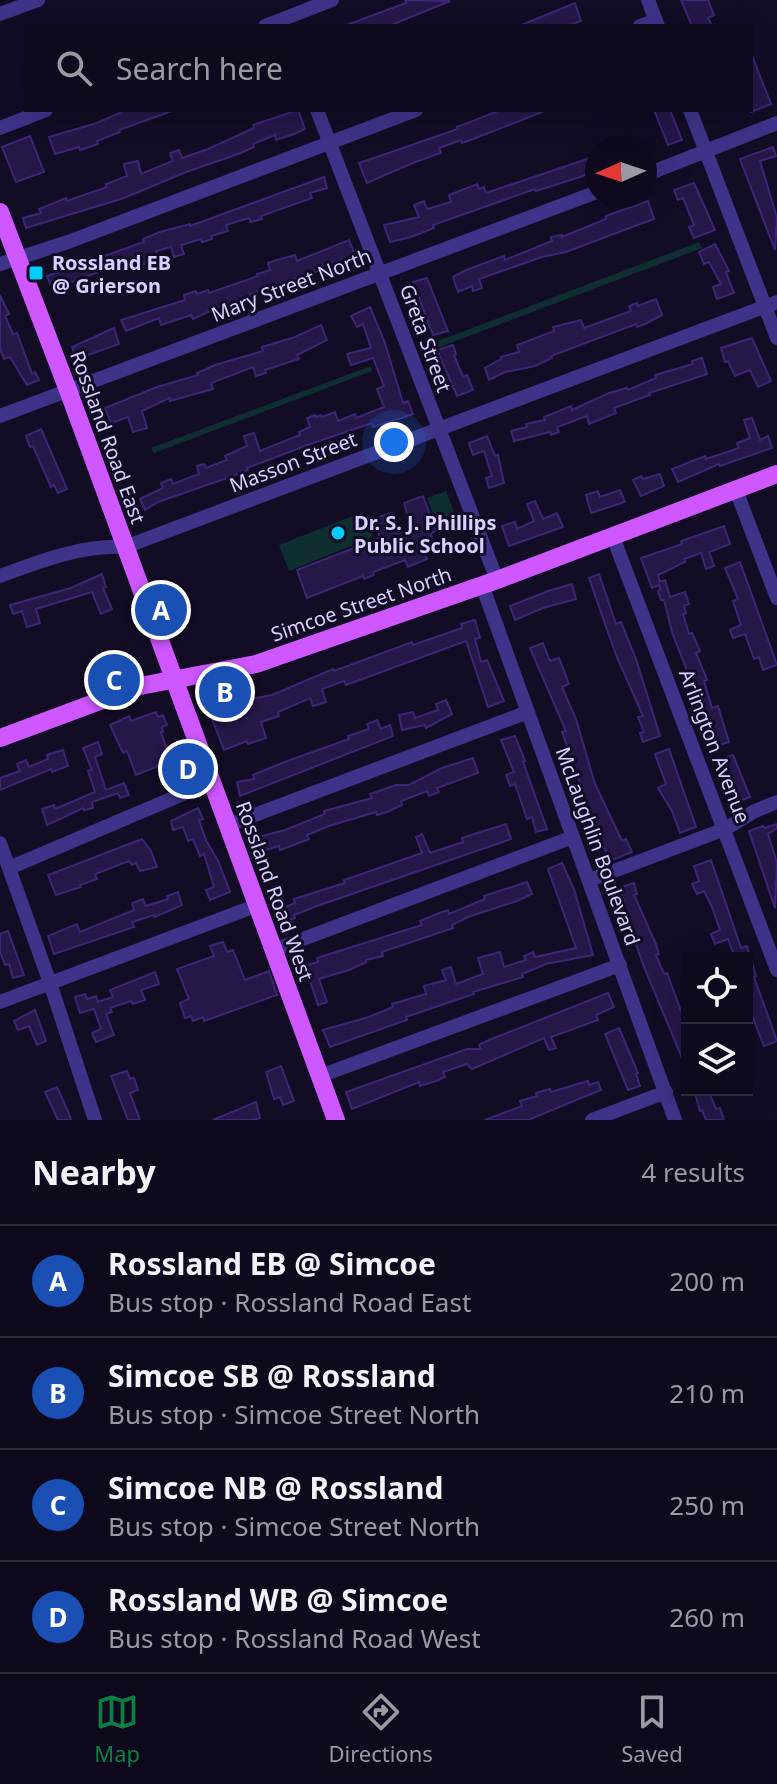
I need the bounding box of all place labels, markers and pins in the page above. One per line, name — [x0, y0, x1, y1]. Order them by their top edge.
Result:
place label: Rossland EB @ Grierson — [52, 249, 171, 299]
marker: Rossland EB @ Grierson — [27, 264, 45, 282]
place label: Dr. S. J. Phillips Public School — [354, 509, 496, 559]
marker: Dr. S. J. Phillips Public School — [329, 524, 347, 542]
pin: A — [135, 580, 187, 640]
pin: C — [88, 650, 140, 710]
pin: B — [199, 662, 251, 722]
pin: D — [162, 739, 214, 799]

